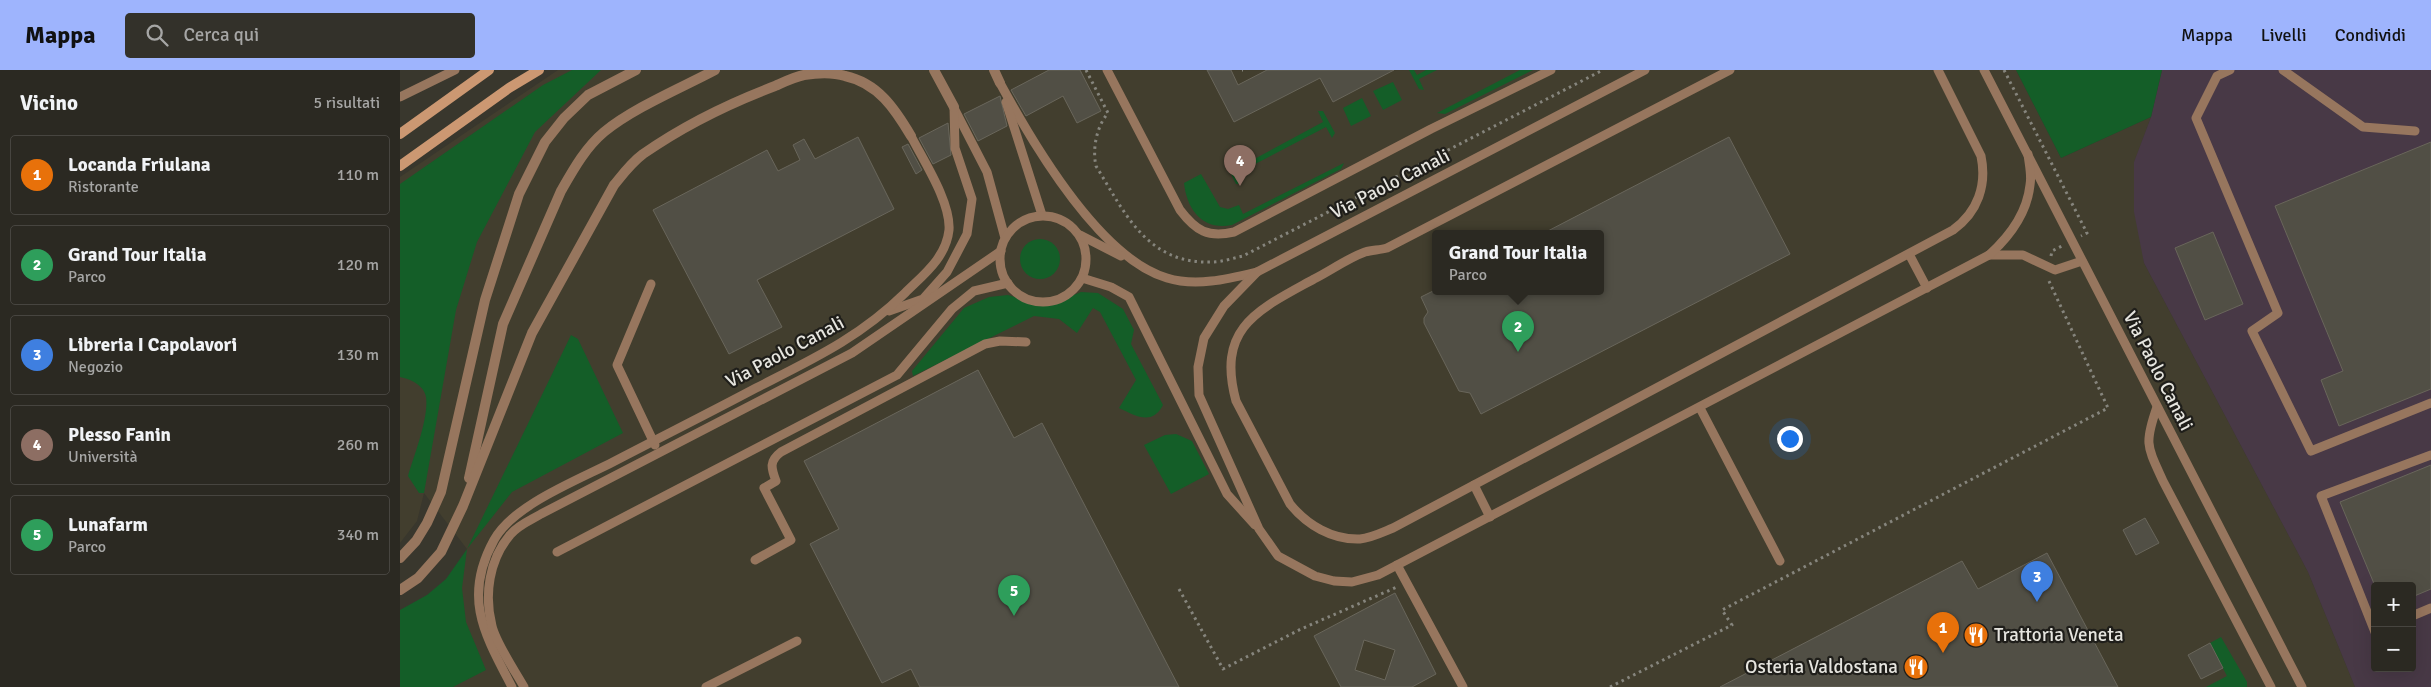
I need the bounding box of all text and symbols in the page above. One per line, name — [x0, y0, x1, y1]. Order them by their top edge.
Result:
search box — [125, 13, 475, 58]
text: Mappa — [25, 20, 95, 50]
icon: search — [143, 21, 171, 49]
text: Cerca qui — [183, 23, 259, 47]
text: Mappa — [2181, 24, 2233, 46]
text: Livelli — [2261, 24, 2307, 46]
text: Condividi — [2335, 24, 2406, 46]
text: Vicino — [20, 90, 78, 116]
text: 5 risultati — [314, 93, 380, 113]
street label: Via Paolo Canali — [1326, 144, 1454, 224]
pin: 4 — [1224, 145, 1256, 186]
text: Locanda Friulana — [68, 153, 211, 177]
text: 1 — [33, 165, 41, 185]
text: 110 m — [337, 165, 379, 185]
text: Ristorante — [68, 177, 139, 197]
popup — [1432, 230, 1604, 295]
text: Grand Tour Italia — [1449, 241, 1587, 265]
text: Grand Tour Italia — [68, 243, 206, 267]
text: 2 — [33, 255, 41, 275]
text: 120 m — [337, 255, 379, 275]
text: Parco — [1449, 265, 1487, 285]
text: Parco — [68, 267, 106, 287]
street label: Via Paolo Canali — [2118, 307, 2198, 435]
street label: Via Paolo Canali — [722, 311, 848, 393]
pin: 2 — [1502, 311, 1534, 352]
text: Libreria I Capolavori — [68, 333, 237, 357]
text: 3 — [33, 345, 41, 365]
text: 130 m — [337, 345, 379, 365]
text: Negozio — [68, 357, 123, 377]
text: Plesso Fanin — [68, 423, 171, 447]
your location — [1777, 426, 1803, 452]
text: 4 — [33, 435, 41, 455]
text: 260 m — [337, 435, 379, 455]
text: Università — [68, 447, 138, 467]
text: Lunafarm — [68, 513, 148, 537]
text: 5 — [33, 525, 41, 545]
text: 340 m — [337, 525, 379, 545]
text: Parco — [68, 537, 106, 557]
pin: 3 — [2021, 561, 2053, 602]
pin: 5 — [998, 575, 1030, 616]
map controls — [2371, 582, 2416, 672]
button: + — [2371, 582, 2416, 627]
pin: 1 — [1927, 612, 1959, 653]
restaurant icon: Trattoria Veneta — [1963, 622, 1989, 648]
place label: Trattoria Veneta — [1994, 623, 2124, 647]
button: − — [2371, 627, 2416, 672]
restaurant icon: Osteria Valdostana — [1903, 654, 1929, 680]
place label: Osteria Valdostana — [1745, 655, 1898, 679]

